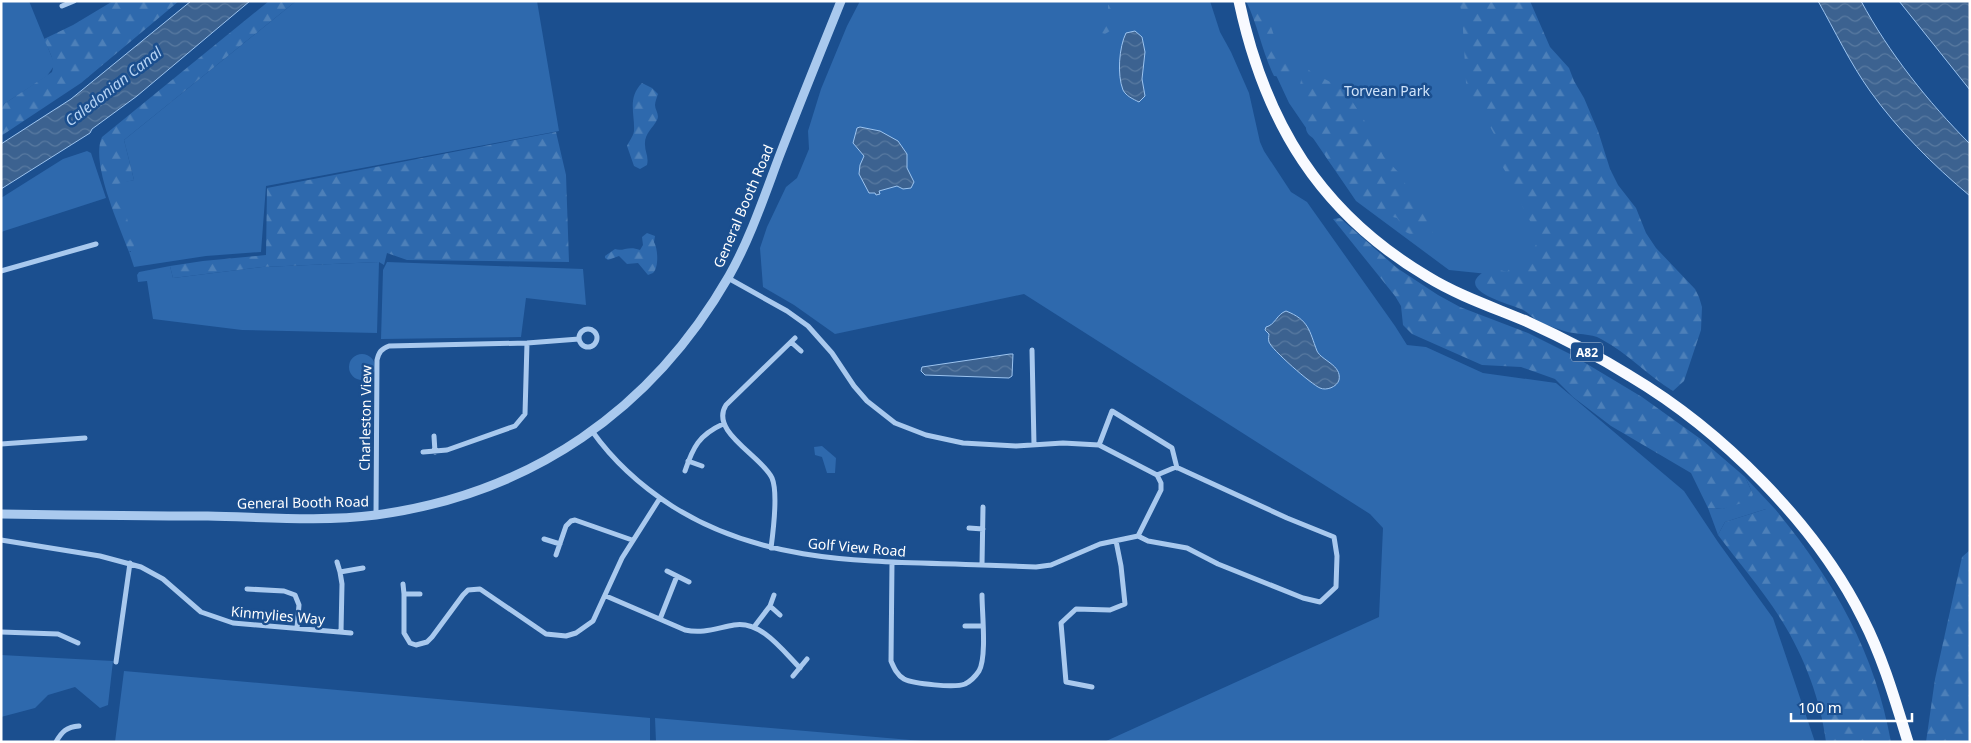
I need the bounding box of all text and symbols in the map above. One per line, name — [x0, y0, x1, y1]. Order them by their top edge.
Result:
water label: Caledonian Canal — [60, 41, 166, 130]
park label: Torvean Park — [1344, 81, 1430, 100]
street label: General Booth Road — [708, 141, 778, 271]
road number: A82 — [1571, 342, 1603, 362]
street label: Charleston View — [355, 365, 375, 471]
street label: General Booth Road — [237, 491, 369, 513]
street label: Golf View Road — [807, 533, 907, 561]
street label: Kinmylies Way — [230, 601, 327, 629]
scale bar — [1791, 690, 1912, 722]
text: 100 m — [1798, 697, 1842, 717]

